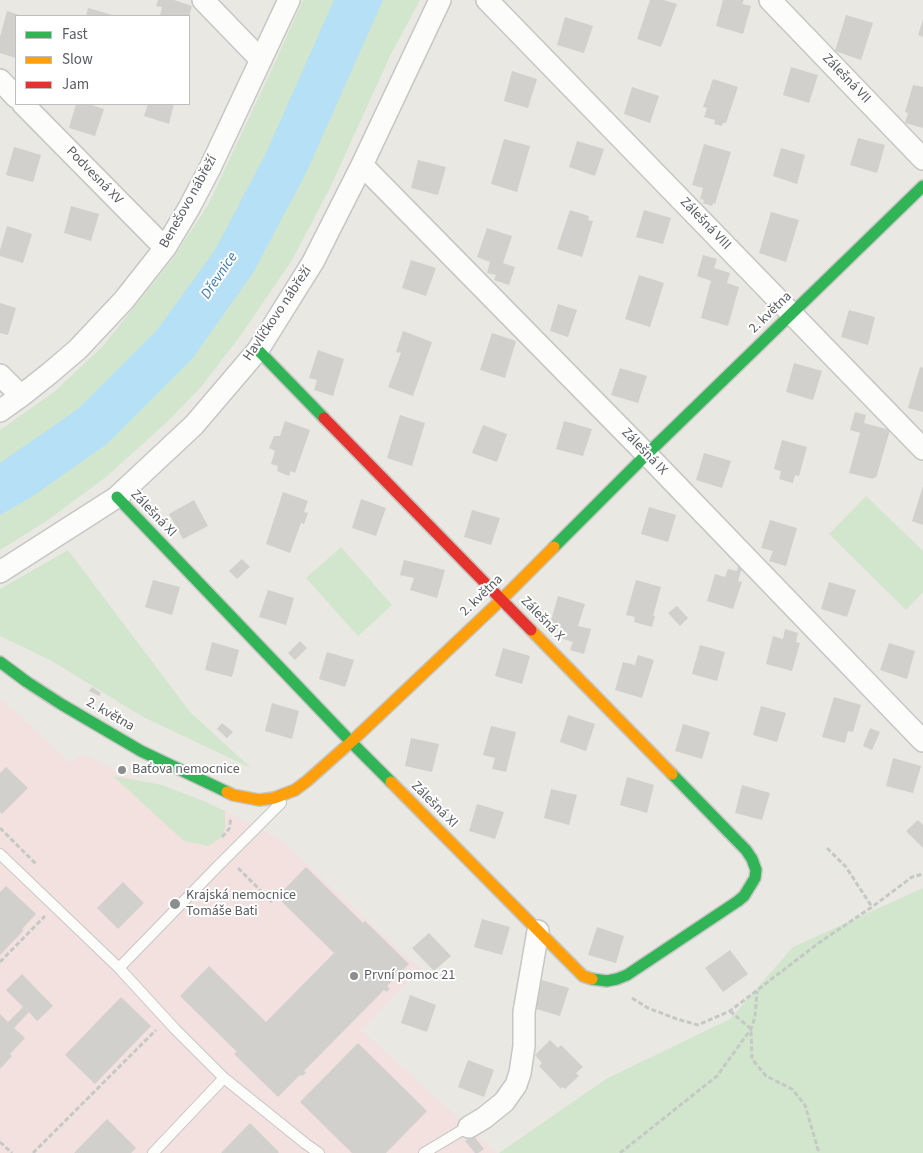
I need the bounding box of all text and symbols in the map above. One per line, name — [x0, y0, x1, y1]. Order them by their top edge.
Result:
legend — [15, 15, 190, 105]
text: Fast — [62, 24, 88, 45]
text: Slow — [62, 49, 93, 70]
street label: Zálešná VII — [818, 51, 874, 107]
text: Jam — [62, 74, 89, 95]
street label: Podvesná XV — [62, 143, 126, 209]
street label: Benešovo nábřeží — [157, 153, 221, 251]
street label: Zálešná VIII — [676, 194, 734, 254]
water label: Dřevnice — [198, 249, 242, 303]
street label: Havlíčkovo nábřeží — [240, 263, 316, 365]
street label: 2. května — [746, 289, 796, 337]
street label: Zálešná IX — [617, 425, 671, 479]
street label: Zálešná XI — [126, 487, 180, 541]
street label: 2. května — [457, 572, 507, 620]
street label: Zálešná X — [517, 593, 567, 645]
street label: 2. května — [83, 694, 137, 736]
place label: Baťova nemocnice — [132, 762, 240, 778]
marker: Baťova nemocnice — [116, 764, 128, 776]
street label: Zálešná XI — [407, 778, 461, 832]
place label: Krajská nemocnice Tomáše Bati — [186, 888, 296, 920]
marker: Krajská nemocnice Tomáše Bati — [168, 897, 182, 911]
place label: První pomoc 21 — [364, 968, 455, 984]
marker: První pomoc 21 — [348, 970, 360, 982]

